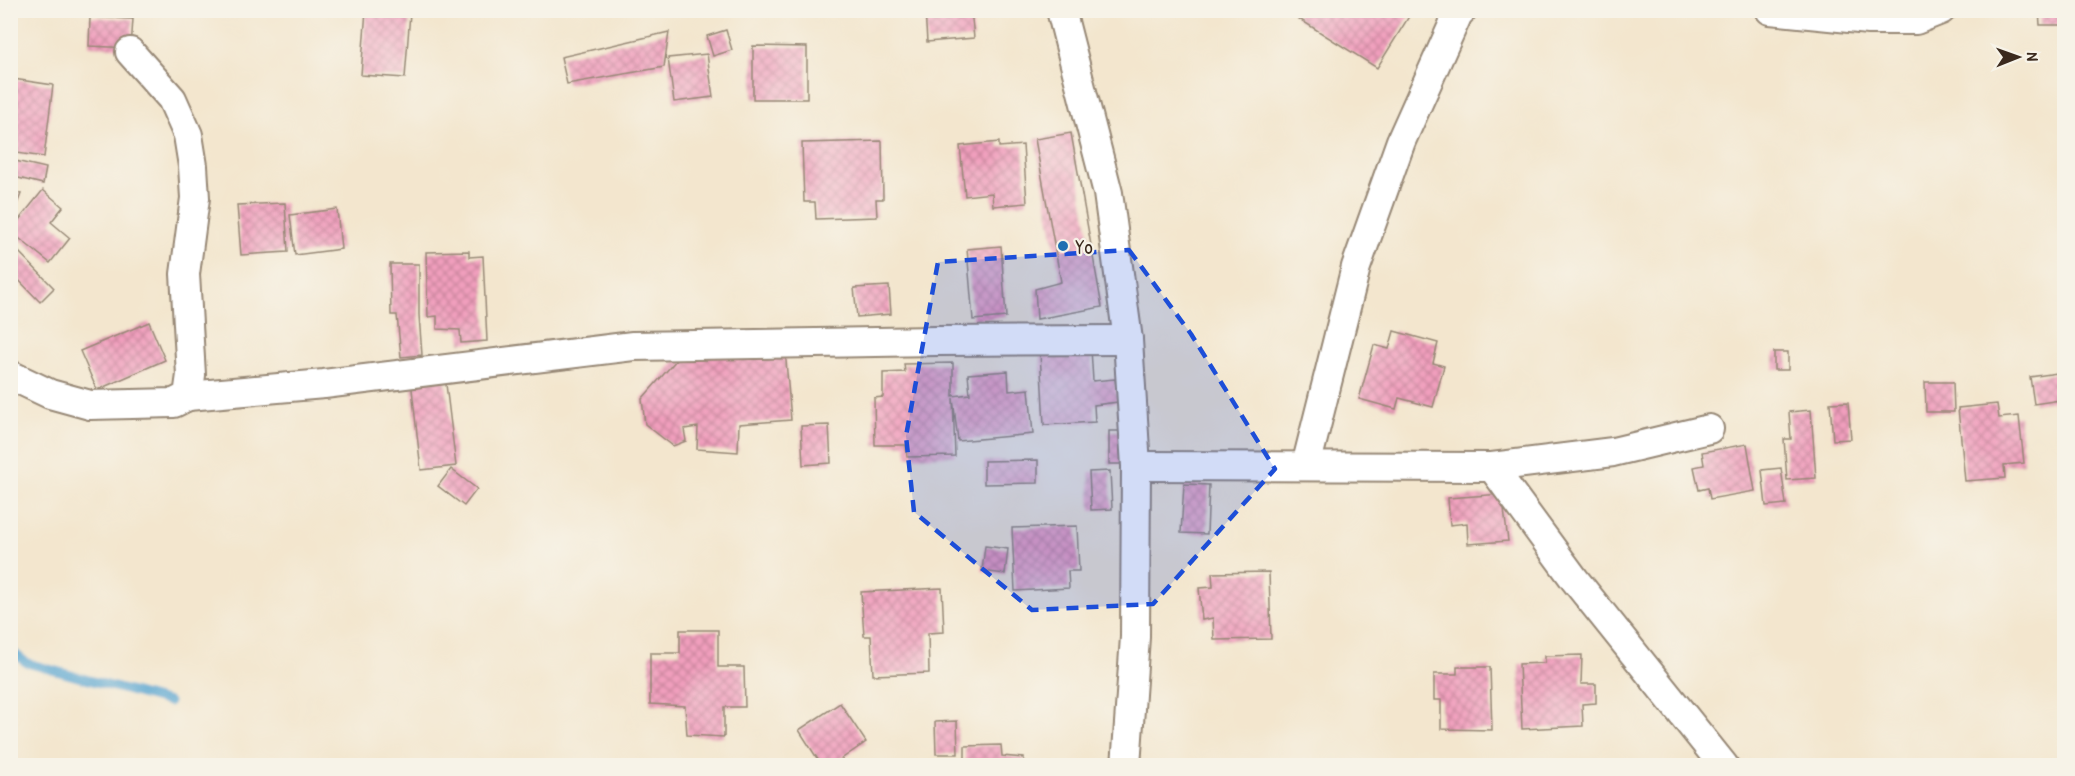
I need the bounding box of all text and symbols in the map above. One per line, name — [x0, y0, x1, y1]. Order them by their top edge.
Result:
north arrow — [1988, 27, 2048, 87]
text: N — [2022, 52, 2044, 62]
place label: Yo — [1075, 232, 1093, 261]
marker: Yo — [1056, 239, 1070, 253]

